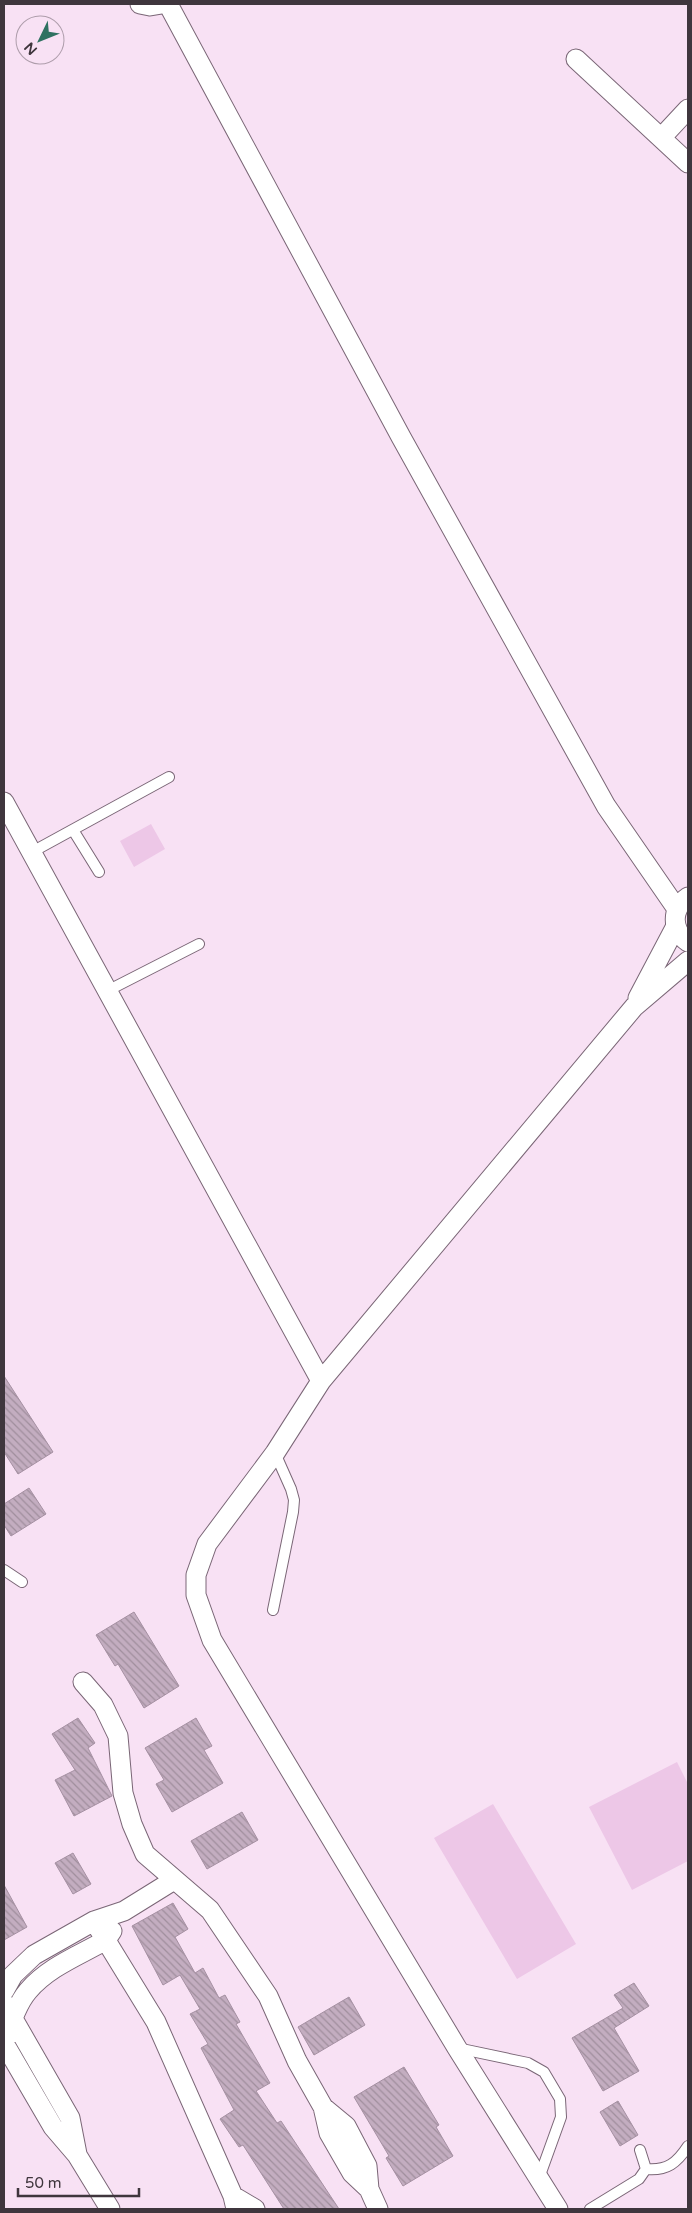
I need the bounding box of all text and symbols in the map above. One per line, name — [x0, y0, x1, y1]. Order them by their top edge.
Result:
north arrow — [15, 15, 65, 65]
text: N — [21, 39, 41, 58]
scale bar — [18, 2166, 139, 2198]
text: 50 m — [25, 2174, 62, 2192]

